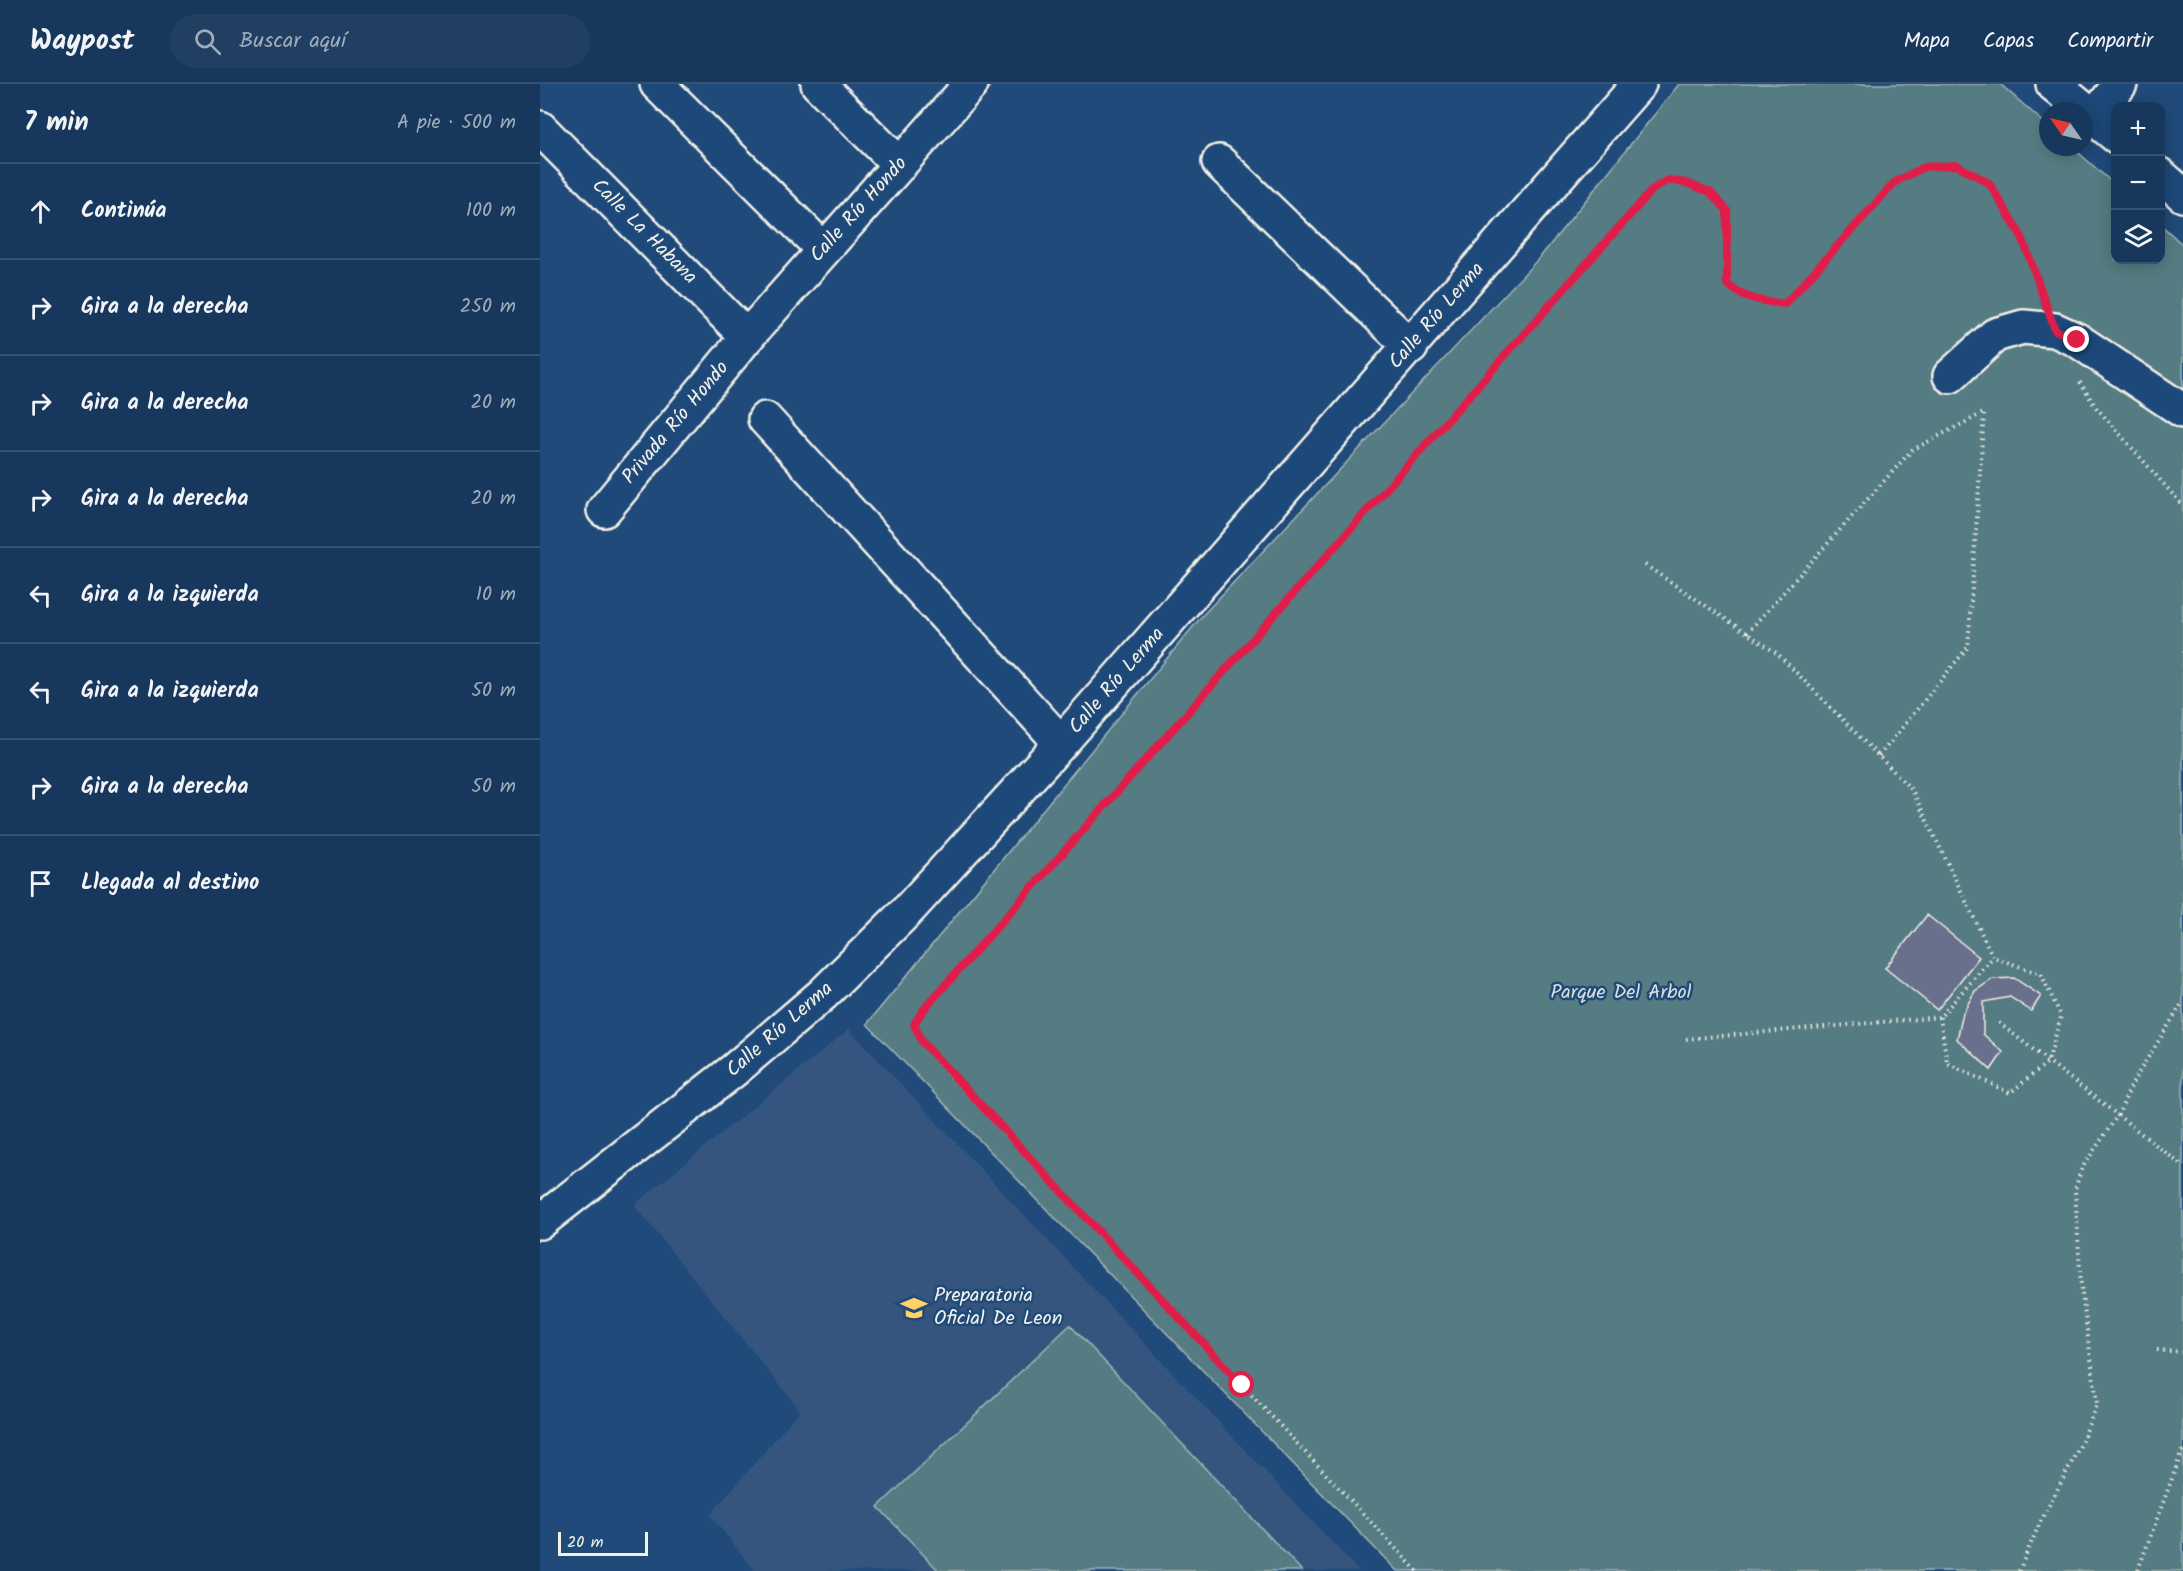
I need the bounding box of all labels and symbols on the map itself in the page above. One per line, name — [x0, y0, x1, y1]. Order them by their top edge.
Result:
north arrow — [2039, 102, 2093, 156]
street label: Calle Río Hondo — [802, 150, 916, 270]
street label: Calle La Habana — [583, 171, 705, 293]
street label: Calle Río Lerma — [1381, 255, 1493, 377]
route end — [2063, 326, 2089, 352]
street label: Privada Río Hondo — [615, 354, 737, 492]
street label: Calle Río Lerma — [1061, 620, 1173, 742]
street label: Calle Río Lerma — [719, 974, 841, 1086]
park label: Parque Del Arbol — [1550, 977, 1692, 1009]
place label: Preparatoria Oficial De Leon — [934, 1280, 1062, 1335]
school or university icon: Preparatoria Oficial De Leon — [899, 1293, 929, 1323]
route start — [1228, 1371, 1254, 1397]
scale bar — [558, 1529, 648, 1556]

